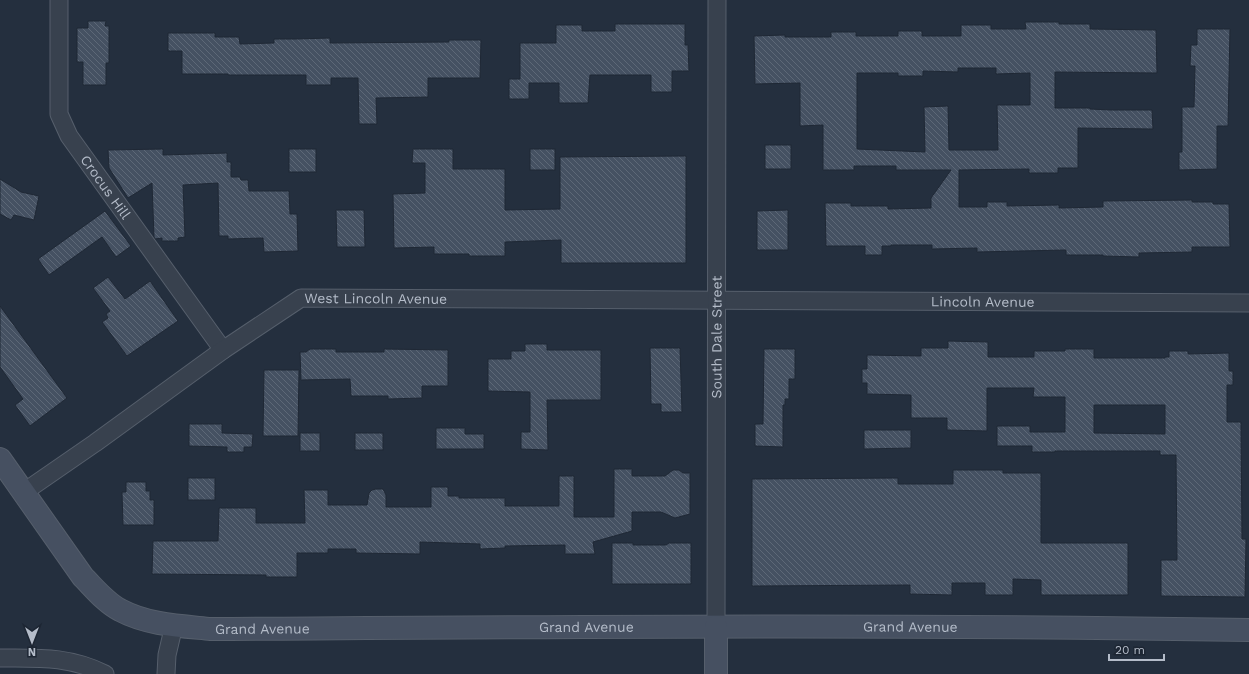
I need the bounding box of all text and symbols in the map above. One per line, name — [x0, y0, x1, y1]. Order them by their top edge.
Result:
street label: Crocus Hill — [77, 152, 134, 223]
street label: South Dale Street — [708, 275, 725, 398]
street label: West Lincoln Avenue — [304, 290, 447, 307]
street label: Lincoln Avenue — [931, 293, 1035, 310]
street label: Grand Avenue — [539, 619, 634, 635]
street label: Grand Avenue — [863, 619, 958, 635]
street label: Grand Avenue — [215, 620, 310, 637]
north arrow — [12, 622, 52, 662]
scale bar — [1109, 636, 1164, 662]
text: 20 m — [1115, 643, 1145, 657]
text: N — [28, 645, 36, 658]

